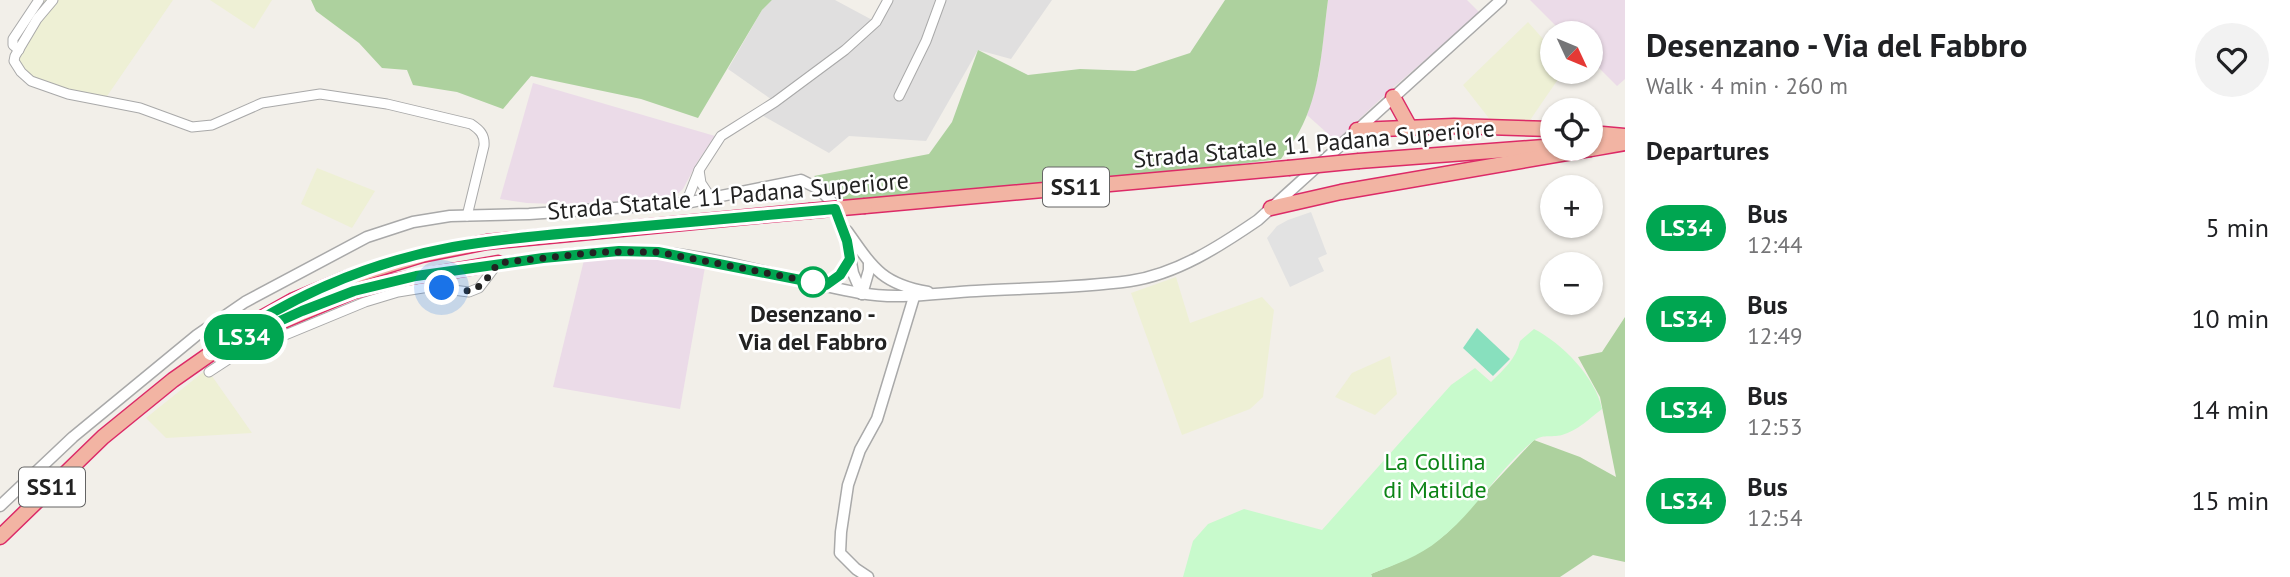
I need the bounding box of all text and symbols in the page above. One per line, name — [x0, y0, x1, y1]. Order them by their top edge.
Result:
north arrow — [1540, 21, 1603, 84]
map controls — [1540, 21, 1603, 315]
text: Desenzano - Via del Fabbro — [1646, 23, 2027, 66]
button: heart — [2195, 23, 2269, 97]
text: Walk · 4 min · 260 m — [1646, 71, 1848, 100]
button: locate — [1540, 98, 1603, 161]
street label: Strada Statale 11 Padana Superiore — [1132, 112, 1496, 175]
text: Departures — [1646, 134, 1769, 167]
street label: Strada Statale 11 Padana Superiore — [546, 164, 910, 227]
road number: SS11 — [1043, 168, 1109, 206]
button: + — [1540, 175, 1603, 238]
text: Bus — [1747, 197, 1788, 230]
text: 5 min — [2206, 211, 2269, 244]
text: LS34 — [1660, 212, 1712, 243]
text: 12:44 — [1747, 230, 1802, 259]
button: − — [1540, 252, 1603, 315]
marker: Desenzano - Via del Fabbro — [798, 267, 828, 297]
your location — [424, 270, 459, 305]
text: Bus — [1747, 288, 1788, 321]
place label: Desenzano - Via del Fabbro — [738, 298, 887, 357]
text: 10 min — [2191, 302, 2269, 335]
text: LS34 — [1660, 303, 1712, 334]
line badge: LS34 — [195, 314, 293, 360]
text: LS34 — [218, 321, 270, 352]
text: 12:49 — [1747, 321, 1802, 350]
text: Bus — [1747, 379, 1788, 412]
text: 14 min — [2191, 393, 2269, 426]
text: LS34 — [1660, 394, 1712, 425]
text: 12:53 — [1747, 412, 1802, 441]
park label: La Collina di Matilde — [1383, 446, 1487, 505]
road number: SS11 — [19, 467, 85, 506]
text: Bus — [1747, 470, 1788, 503]
text: 15 min — [2191, 484, 2269, 517]
text: LS34 — [1660, 485, 1712, 516]
text: 12:54 — [1747, 503, 1802, 532]

